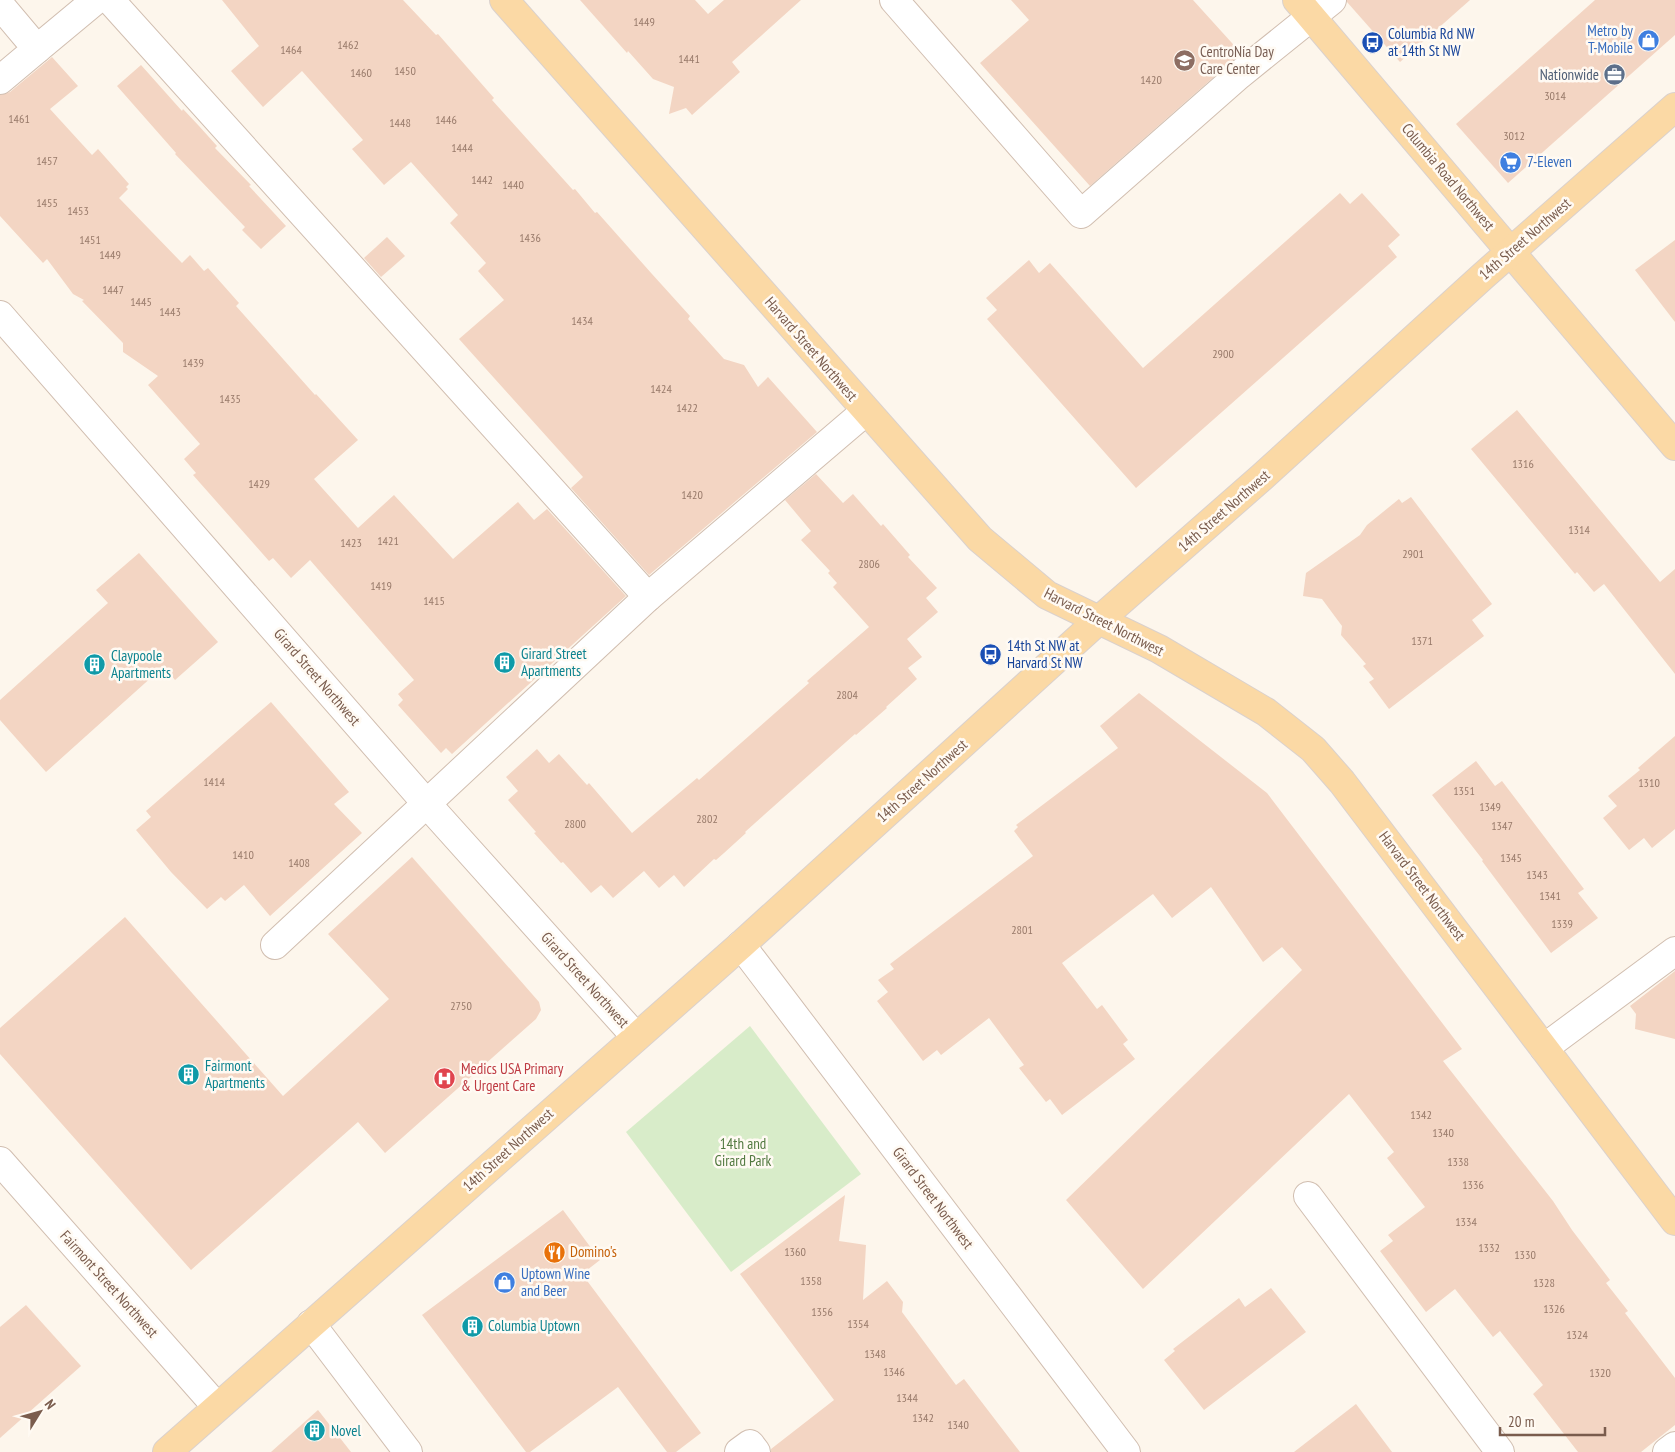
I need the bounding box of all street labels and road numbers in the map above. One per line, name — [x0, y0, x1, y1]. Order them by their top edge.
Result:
street label: Columbia Road Northwest — [1398, 119, 1499, 234]
street label: 14th Street Northwest — [1475, 194, 1574, 284]
street label: Harvard Street Northwest — [761, 293, 862, 405]
street label: 14th Street Northwest — [1174, 466, 1273, 556]
street label: Harvard Street Northwest — [1041, 583, 1167, 660]
street label: Girard Street Northwest — [270, 624, 365, 729]
street label: 14th Street Northwest — [872, 735, 971, 826]
street label: Harvard Street Northwest — [1375, 827, 1470, 944]
street label: Girard Street Northwest — [537, 928, 633, 1032]
street label: 14th Street Northwest — [458, 1104, 557, 1195]
street label: Girard Street Northwest — [889, 1143, 978, 1252]
street label: Fairmont Street Northwest — [56, 1226, 163, 1341]

